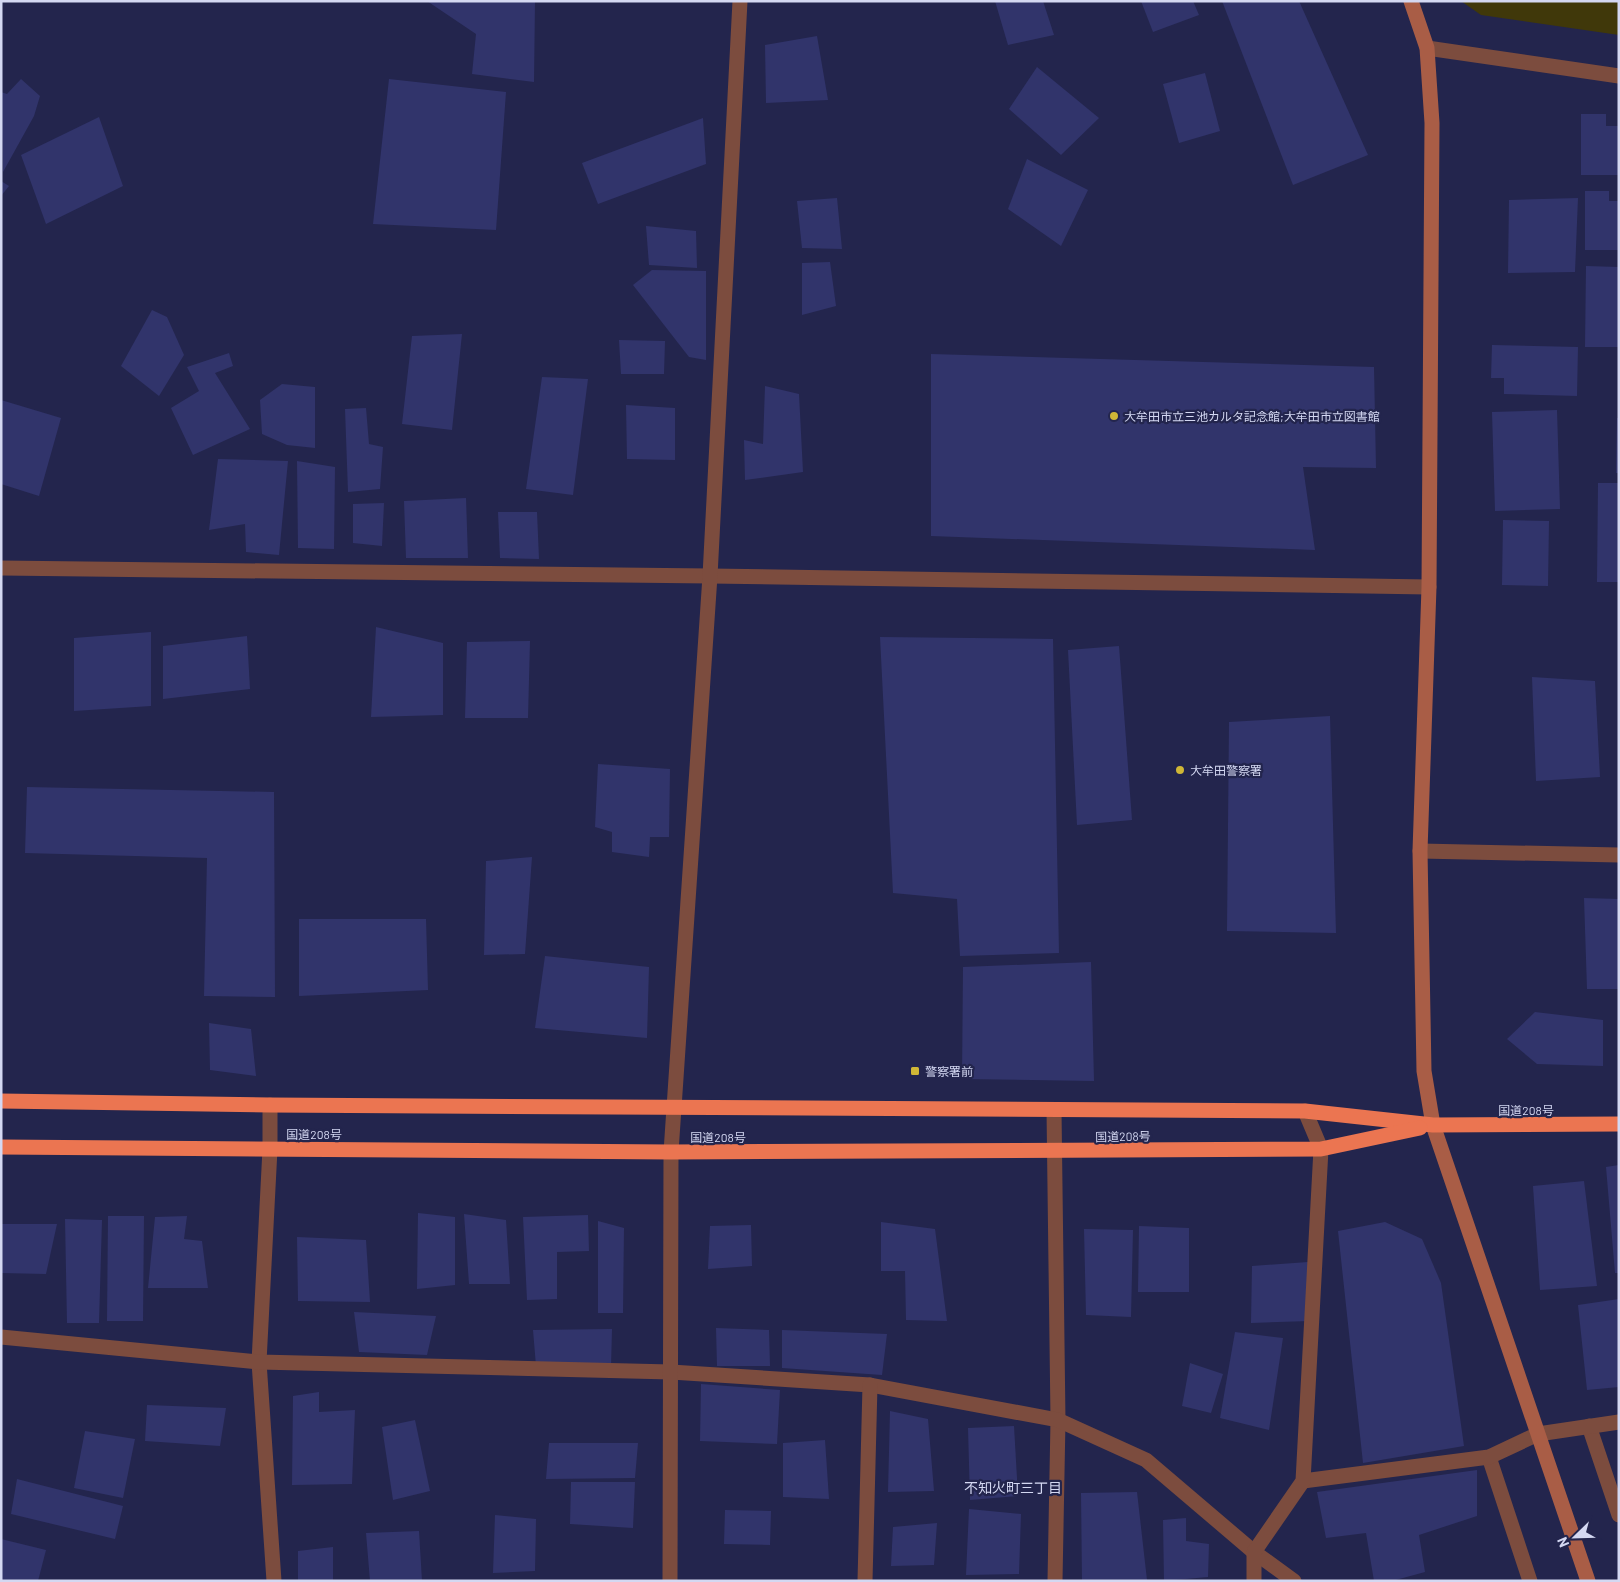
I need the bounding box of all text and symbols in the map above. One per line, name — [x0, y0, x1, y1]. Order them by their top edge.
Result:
place label: 大牟田市立三池カルタ記念館;大牟田市立図書館 — [1124, 409, 1380, 423]
marker: 大牟田市立三池カルタ記念館;大牟田市立図書館 — [1108, 410, 1120, 422]
place label: 大牟田警察署 — [1190, 763, 1262, 777]
marker: 大牟田警察署 — [1174, 764, 1186, 776]
place label: 警察署前 — [925, 1064, 973, 1078]
marker: 警察署前 — [909, 1065, 921, 1077]
street label: 国道208号 — [1498, 1103, 1554, 1117]
street label: 国道208号 — [286, 1127, 342, 1141]
street label: 国道208号 — [1095, 1129, 1151, 1143]
street label: 国道208号 — [690, 1130, 746, 1144]
district label: 不知火町三丁目 — [964, 1479, 1062, 1496]
north arrow — [1550, 1512, 1600, 1562]
text: N — [1553, 1535, 1572, 1550]

